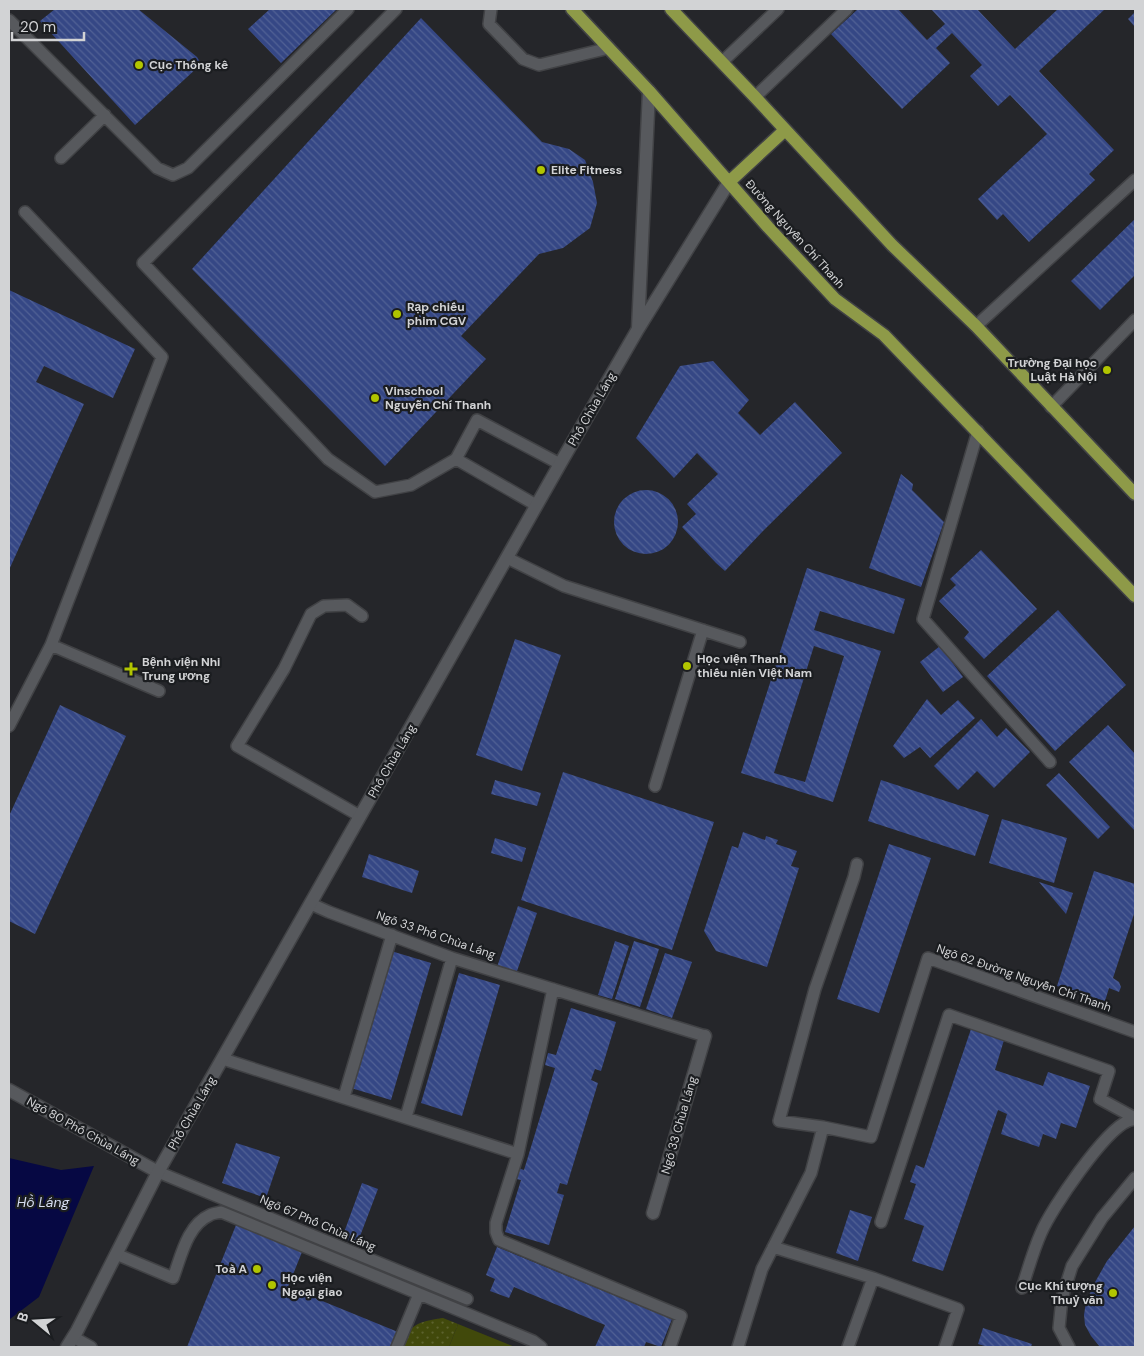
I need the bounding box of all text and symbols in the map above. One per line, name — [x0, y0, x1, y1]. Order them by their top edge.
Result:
scale bar — [12, 10, 85, 42]
text: 20 m — [20, 17, 56, 37]
place label: Cục Thống kê — [149, 57, 228, 73]
marker: Cục Thống kê — [133, 59, 145, 71]
place label: Elite Fitness — [551, 162, 622, 178]
marker: Elite Fitness — [535, 164, 547, 176]
street label: Đường Nguyễn Chí Thanh — [742, 176, 848, 292]
place label: Rạp chiếu phim CGV — [407, 299, 467, 329]
marker: Rạp chiếu phim CGV — [391, 308, 403, 320]
place label: Trường Đại học Luật Hà Nội — [1007, 355, 1097, 385]
marker: Trường Đại học Luật Hà Nội — [1101, 364, 1113, 376]
street label: Phố Chùa Láng — [564, 369, 620, 449]
place label: Vinschool Nguyễn Chí Thanh — [385, 383, 491, 413]
marker: Vinschool Nguyễn Chí Thanh — [369, 392, 381, 404]
place label: Học viện Thanh thiếu niên Việt Nam — [697, 651, 812, 681]
place label: Bệnh viện Nhi Trung ương — [142, 654, 220, 684]
marker: Học viện Thanh thiếu niên Việt Nam — [681, 660, 693, 672]
marker: Bệnh viện Nhi Trung ương — [124, 662, 138, 676]
street label: Phố Chùa Láng — [364, 721, 420, 801]
street label: Ngõ 33 Phố Chùa Láng — [374, 907, 498, 963]
street label: Ngõ 62 Đường Nguyễn Chí Thanh — [935, 941, 1114, 1016]
street label: Phố Chùa Láng — [164, 1073, 220, 1153]
street label: Ngõ 33 Chùa Láng — [657, 1074, 701, 1176]
street label: Ngõ 80 Phố Chùa Láng — [24, 1093, 142, 1169]
street label: Ngõ 67 Phố Chùa Láng — [258, 1191, 379, 1255]
water label: Hồ Láng — [17, 1193, 70, 1211]
place label: Toà A — [215, 1261, 247, 1277]
marker: Toà A — [251, 1263, 263, 1275]
place label: Học viện Ngoại giao — [282, 1270, 343, 1300]
place label: Cục Khí tượng Thuỷ văn — [1018, 1278, 1103, 1308]
marker: Học viện Ngoại giao — [266, 1279, 278, 1291]
marker: Cục Khí tượng Thuỷ văn — [1107, 1287, 1119, 1299]
north arrow — [10, 1296, 60, 1346]
text: B — [13, 1310, 33, 1324]

